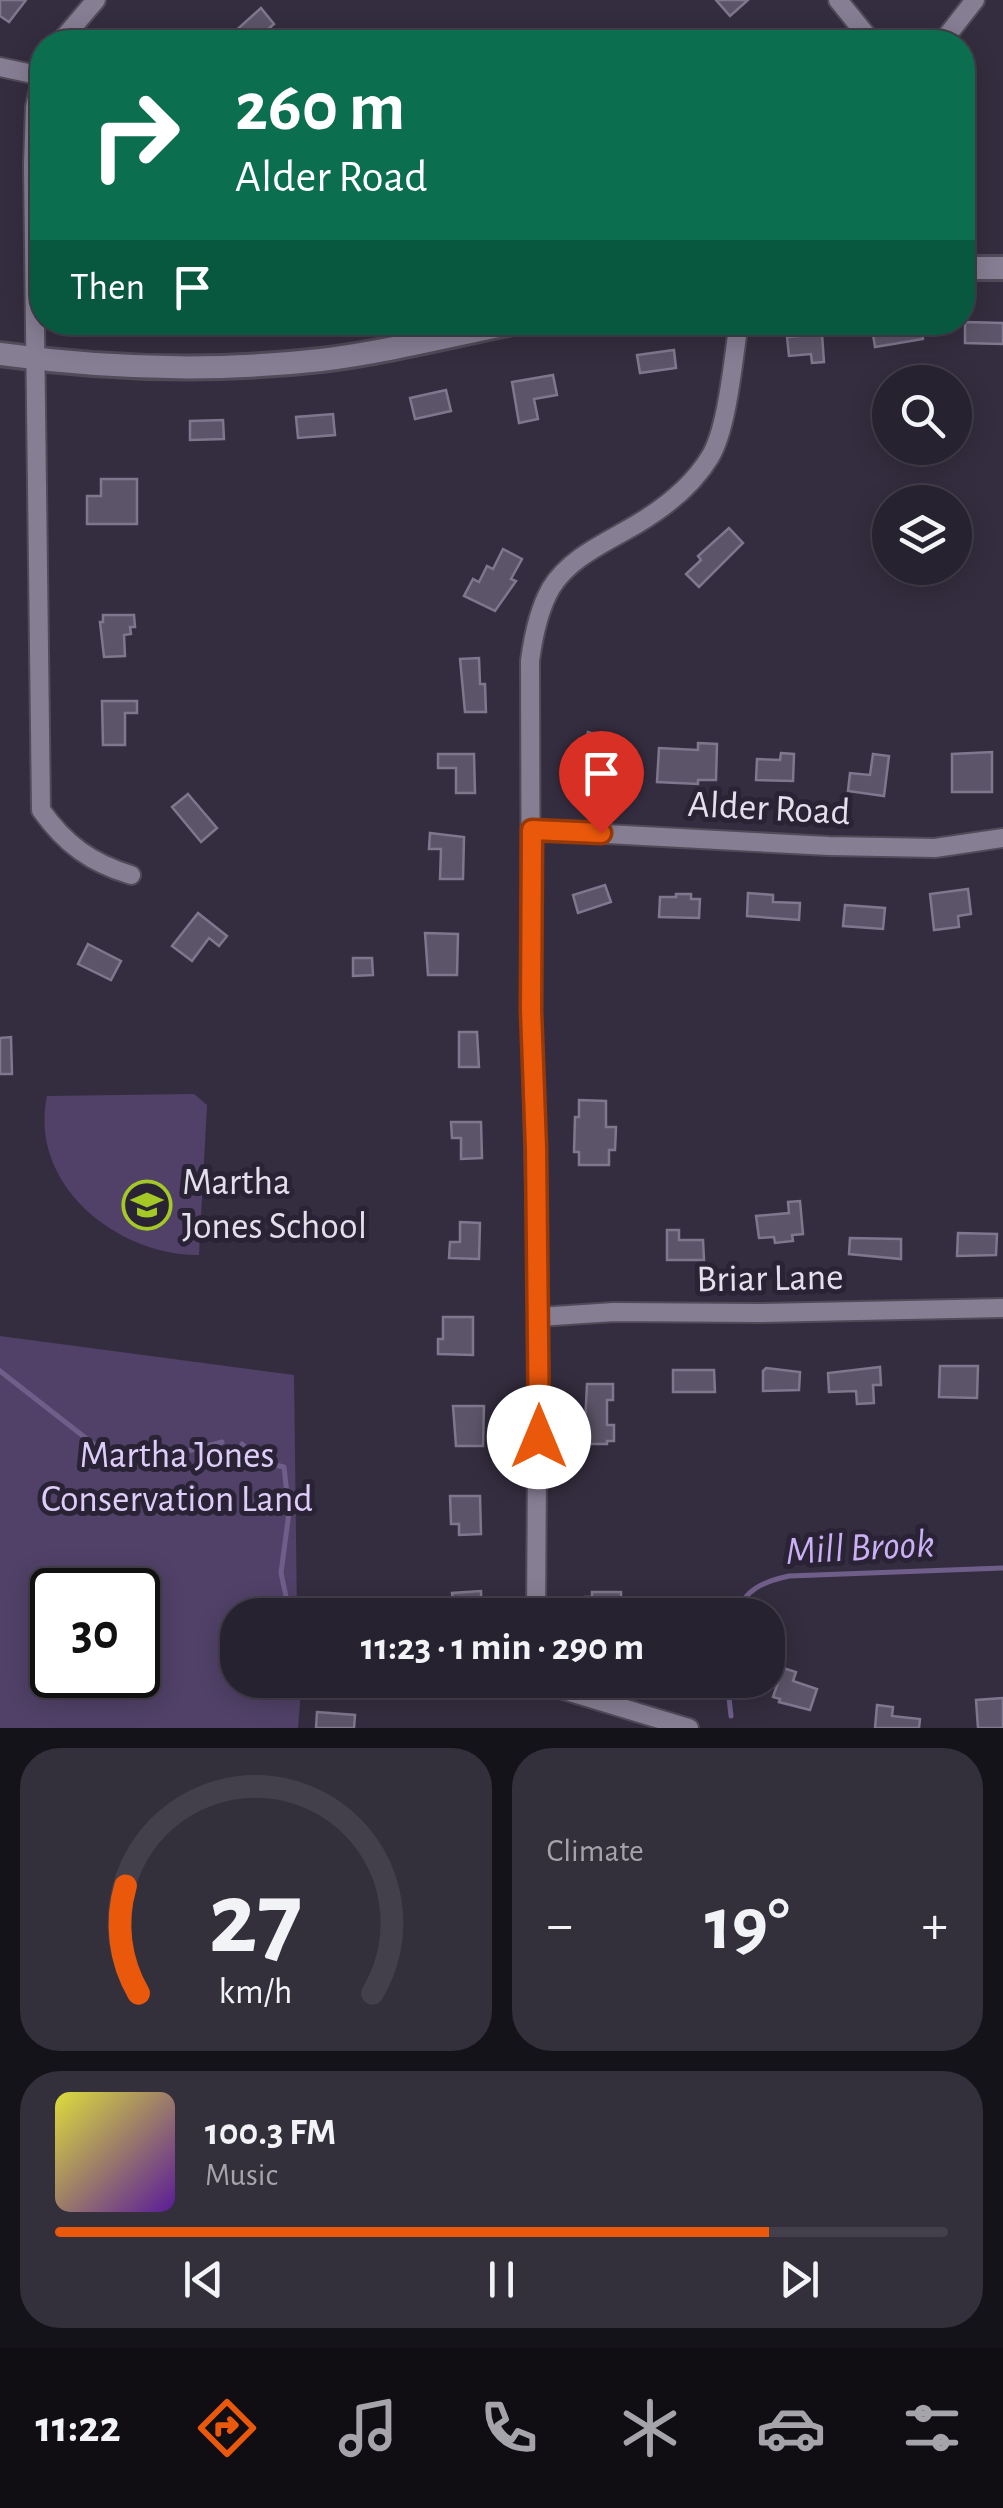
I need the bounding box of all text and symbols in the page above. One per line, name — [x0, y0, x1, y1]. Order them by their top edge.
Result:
icon: right — [70, 70, 200, 200]
text: 260 m — [235, 73, 405, 143]
text: Alder Road — [235, 155, 428, 200]
icon: arrive — [165, 260, 220, 315]
text: Then — [70, 269, 145, 307]
map controls — [872, 365, 972, 585]
button: search — [872, 365, 972, 465]
button: layers — [872, 485, 972, 585]
pin — [559, 731, 644, 834]
icon: arrive — [574, 746, 629, 801]
street label: Alder Road — [687, 786, 851, 832]
place label: Martha Jones School — [182, 1164, 367, 1246]
school or university icon: Martha Jones School — [121, 1179, 173, 1231]
street label: Briar Lane — [696, 1259, 844, 1299]
position arrow — [487, 1385, 591, 1489]
park label: Martha Jones Conservation Land — [41, 1437, 313, 1519]
water label: Mill Brook — [785, 1524, 935, 1572]
speed limit sign: 30 — [30, 1568, 160, 1698]
text: 11:23 · 1 min · 290 m — [361, 1629, 644, 1667]
text: Climate — [547, 1835, 644, 1867]
text: 27 — [209, 1868, 303, 1972]
text: 19° — [705, 1888, 790, 1963]
text: − — [547, 1898, 573, 1953]
text: + — [922, 1898, 948, 1953]
text: km/h — [219, 1974, 293, 2010]
text: 100.3 FM — [205, 2114, 336, 2152]
text: Music — [205, 2159, 278, 2191]
icon: previous — [176, 2252, 231, 2307]
icon: pause — [474, 2252, 529, 2307]
icon: next — [772, 2252, 827, 2307]
icon: directions — [192, 2393, 262, 2463]
icon: music — [333, 2393, 403, 2463]
icon: phone — [474, 2393, 544, 2463]
icon: climate — [615, 2393, 685, 2463]
icon: car — [756, 2393, 826, 2463]
icon: filters — [897, 2393, 967, 2463]
text: 11:22 — [36, 2405, 121, 2450]

